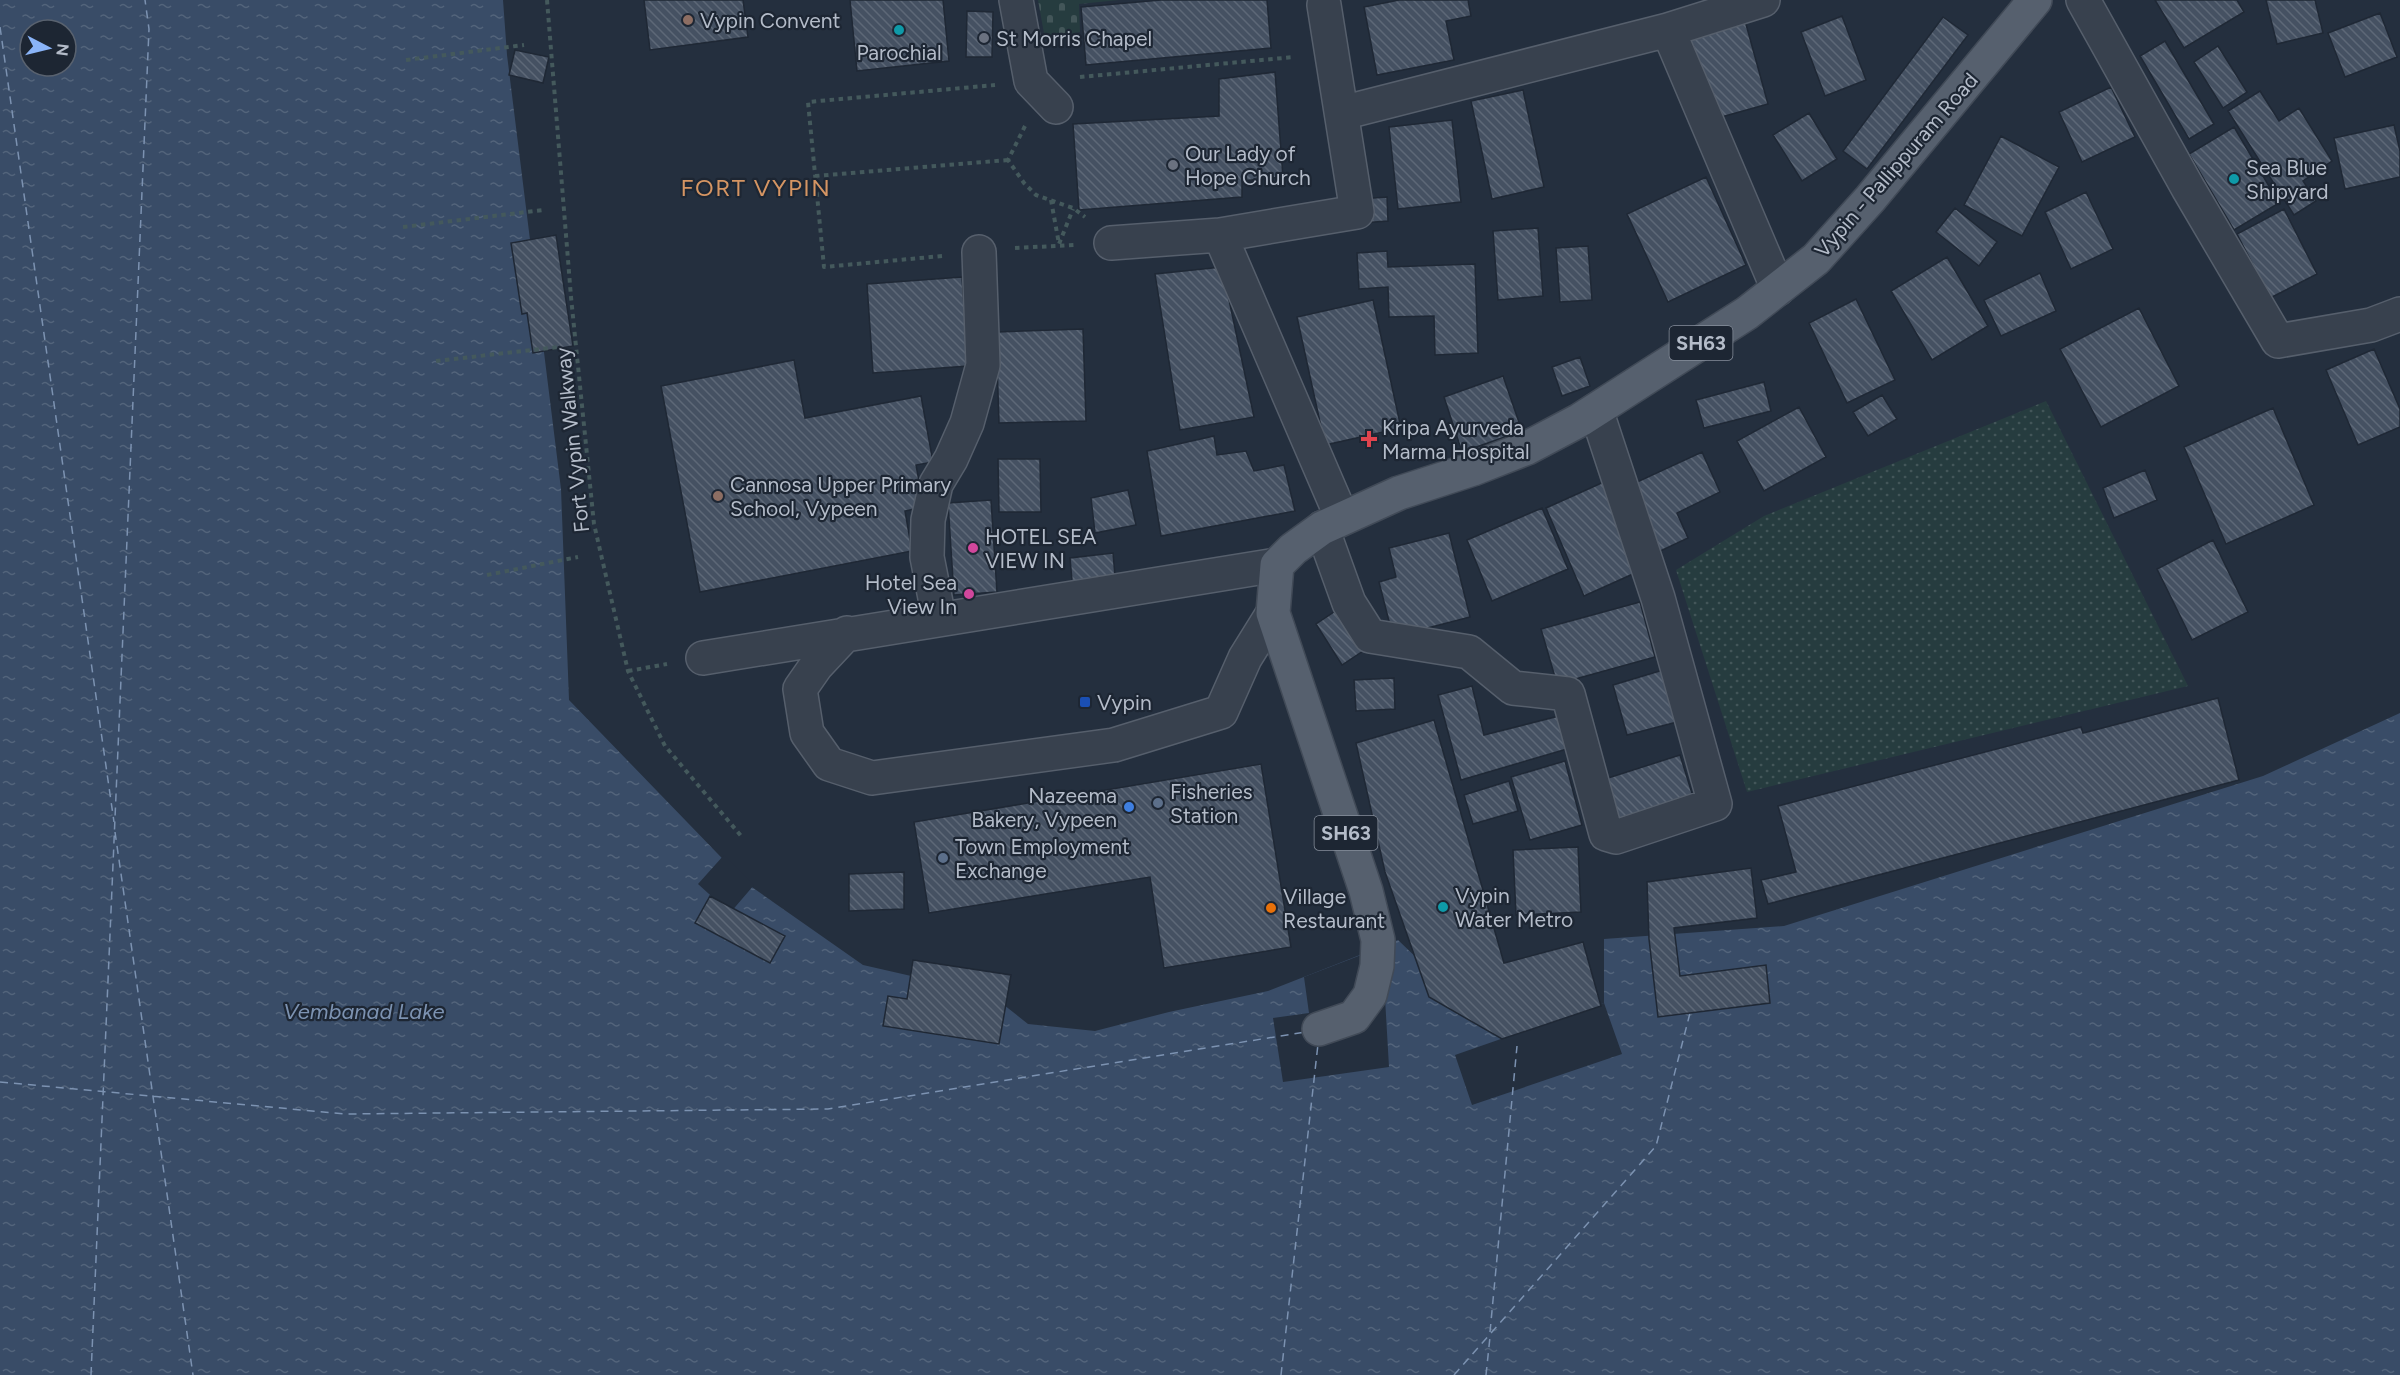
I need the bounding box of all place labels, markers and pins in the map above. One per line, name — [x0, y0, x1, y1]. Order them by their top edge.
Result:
place label: Vypin Convent — [700, 8, 841, 33]
marker: Vypin Convent — [681, 13, 695, 27]
marker: Parochial — [892, 23, 906, 37]
place label: St Morris Chapel — [996, 26, 1152, 51]
marker: St Morris Chapel — [977, 31, 991, 45]
place label: Parochial — [856, 40, 942, 65]
place label: Our Lady of Hope Church — [1185, 141, 1311, 190]
place label: Sea Blue Shipyard — [2246, 155, 2329, 204]
marker: Our Lady of Hope Church — [1166, 158, 1180, 172]
marker: Sea Blue Shipyard — [2227, 172, 2241, 186]
place label: Kripa Ayurveda Marma Hospital — [1382, 415, 1530, 464]
marker: Kripa Ayurveda Marma Hospital — [1360, 430, 1378, 448]
place label: Cannosa Upper Primary School, Vypeen — [730, 472, 951, 521]
marker: Cannosa Upper Primary School, Vypeen — [711, 489, 725, 503]
place label: HOTEL SEA VIEW IN — [985, 524, 1097, 573]
marker: HOTEL SEA VIEW IN — [966, 541, 980, 555]
place label: Hotel Sea View In — [865, 570, 957, 619]
marker: Hotel Sea View In — [962, 587, 976, 601]
place label: Vypin — [1097, 690, 1152, 715]
marker: Vypin — [1078, 695, 1092, 709]
place label: Fisheries Station — [1170, 779, 1252, 828]
place label: Nazeema Bakery, Vypeen — [971, 783, 1117, 832]
marker: Fisheries Station — [1151, 796, 1165, 810]
marker: Nazeema Bakery, Vypeen — [1122, 800, 1136, 814]
place label: Town Employment Exchange — [955, 834, 1130, 883]
marker: Town Employment Exchange — [936, 851, 950, 865]
place label: Vypin Water Metro — [1455, 883, 1573, 932]
place label: Village Restaurant — [1283, 884, 1385, 933]
marker: Vypin Water Metro — [1436, 900, 1450, 914]
marker: Village Restaurant — [1264, 901, 1278, 915]

